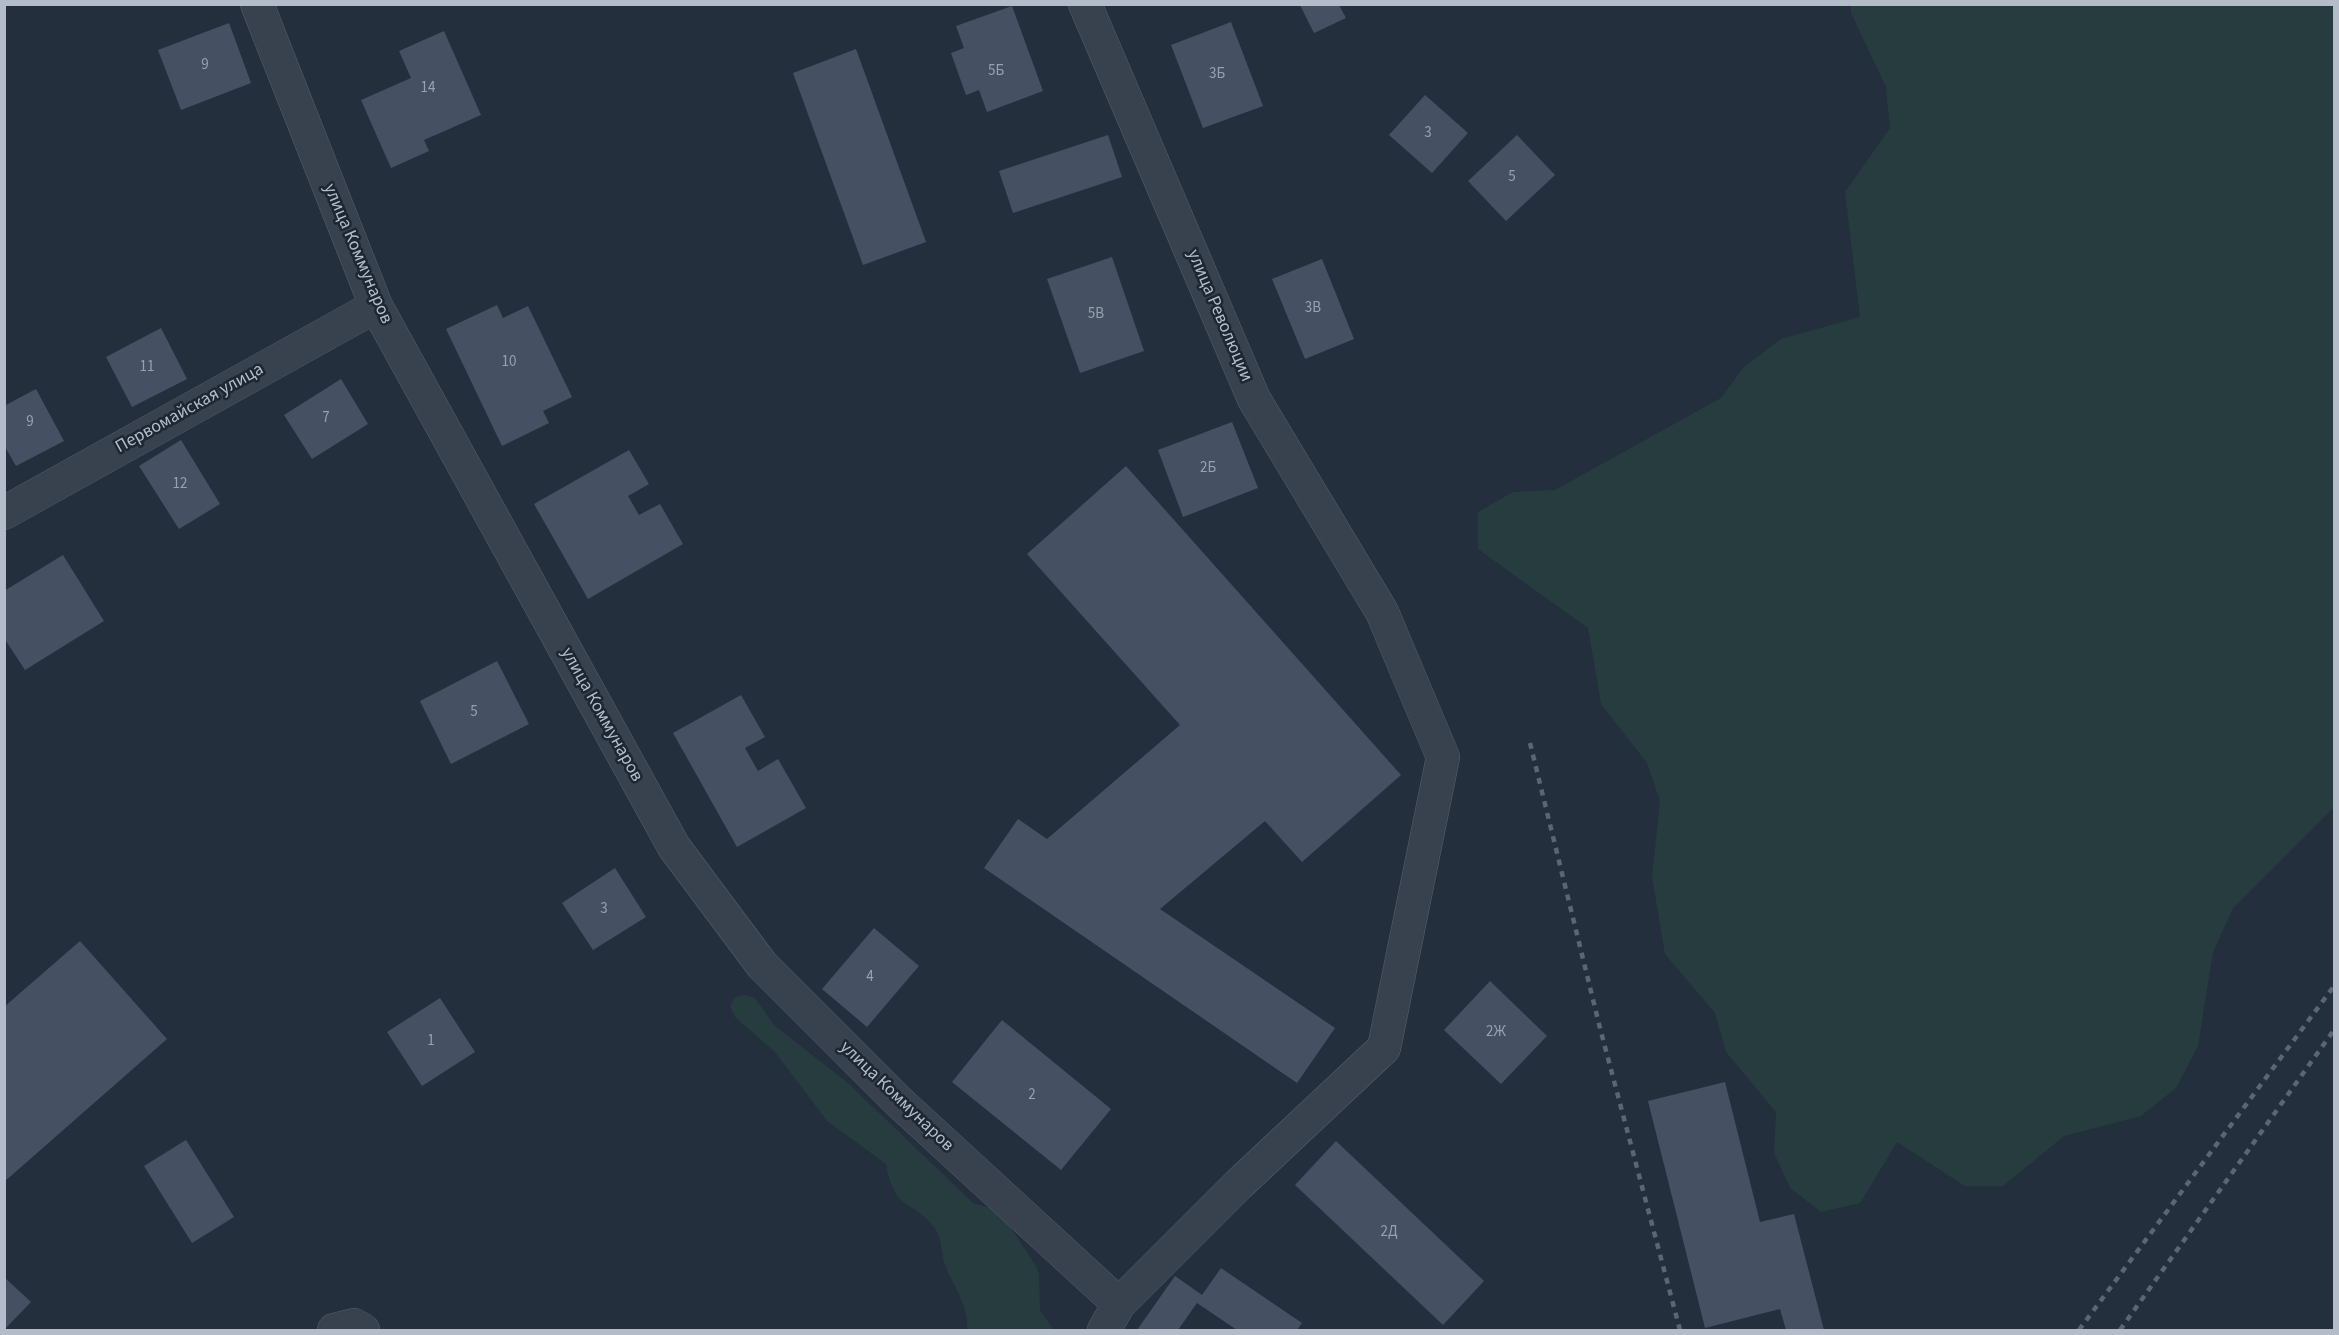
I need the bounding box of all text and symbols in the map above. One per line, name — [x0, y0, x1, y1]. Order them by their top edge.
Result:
house number: 9 — [201, 57, 209, 75]
house number: 5Б — [988, 63, 1004, 81]
house number: 3Б — [1209, 66, 1225, 84]
house number: 14 — [421, 80, 435, 98]
house number: 3 — [1424, 125, 1432, 143]
house number: 5 — [1508, 169, 1516, 187]
street label: улица Коммунаров — [318, 181, 396, 327]
street label: улица Революции — [1181, 247, 1257, 385]
house number: 3В — [1305, 300, 1321, 318]
house number: 5В — [1088, 306, 1104, 324]
house number: 10 — [502, 354, 516, 372]
street label: Первомайская улица — [112, 359, 268, 459]
house number: 11 — [140, 359, 154, 377]
house number: 7 — [322, 410, 330, 428]
house number: 9 — [26, 414, 34, 432]
house number: 2Б — [1200, 460, 1216, 478]
house number: 12 — [173, 476, 187, 494]
street label: улица Коммунаров — [555, 644, 647, 786]
house number: 5 — [470, 704, 478, 722]
house number: 3 — [600, 901, 608, 919]
house number: 4 — [866, 969, 874, 987]
house number: 2Ж — [1486, 1024, 1506, 1042]
house number: 1 — [427, 1033, 435, 1051]
street label: улица Коммунаров — [835, 1037, 957, 1157]
house number: 2 — [1028, 1087, 1036, 1105]
house number: 2Д — [1380, 1224, 1398, 1242]

